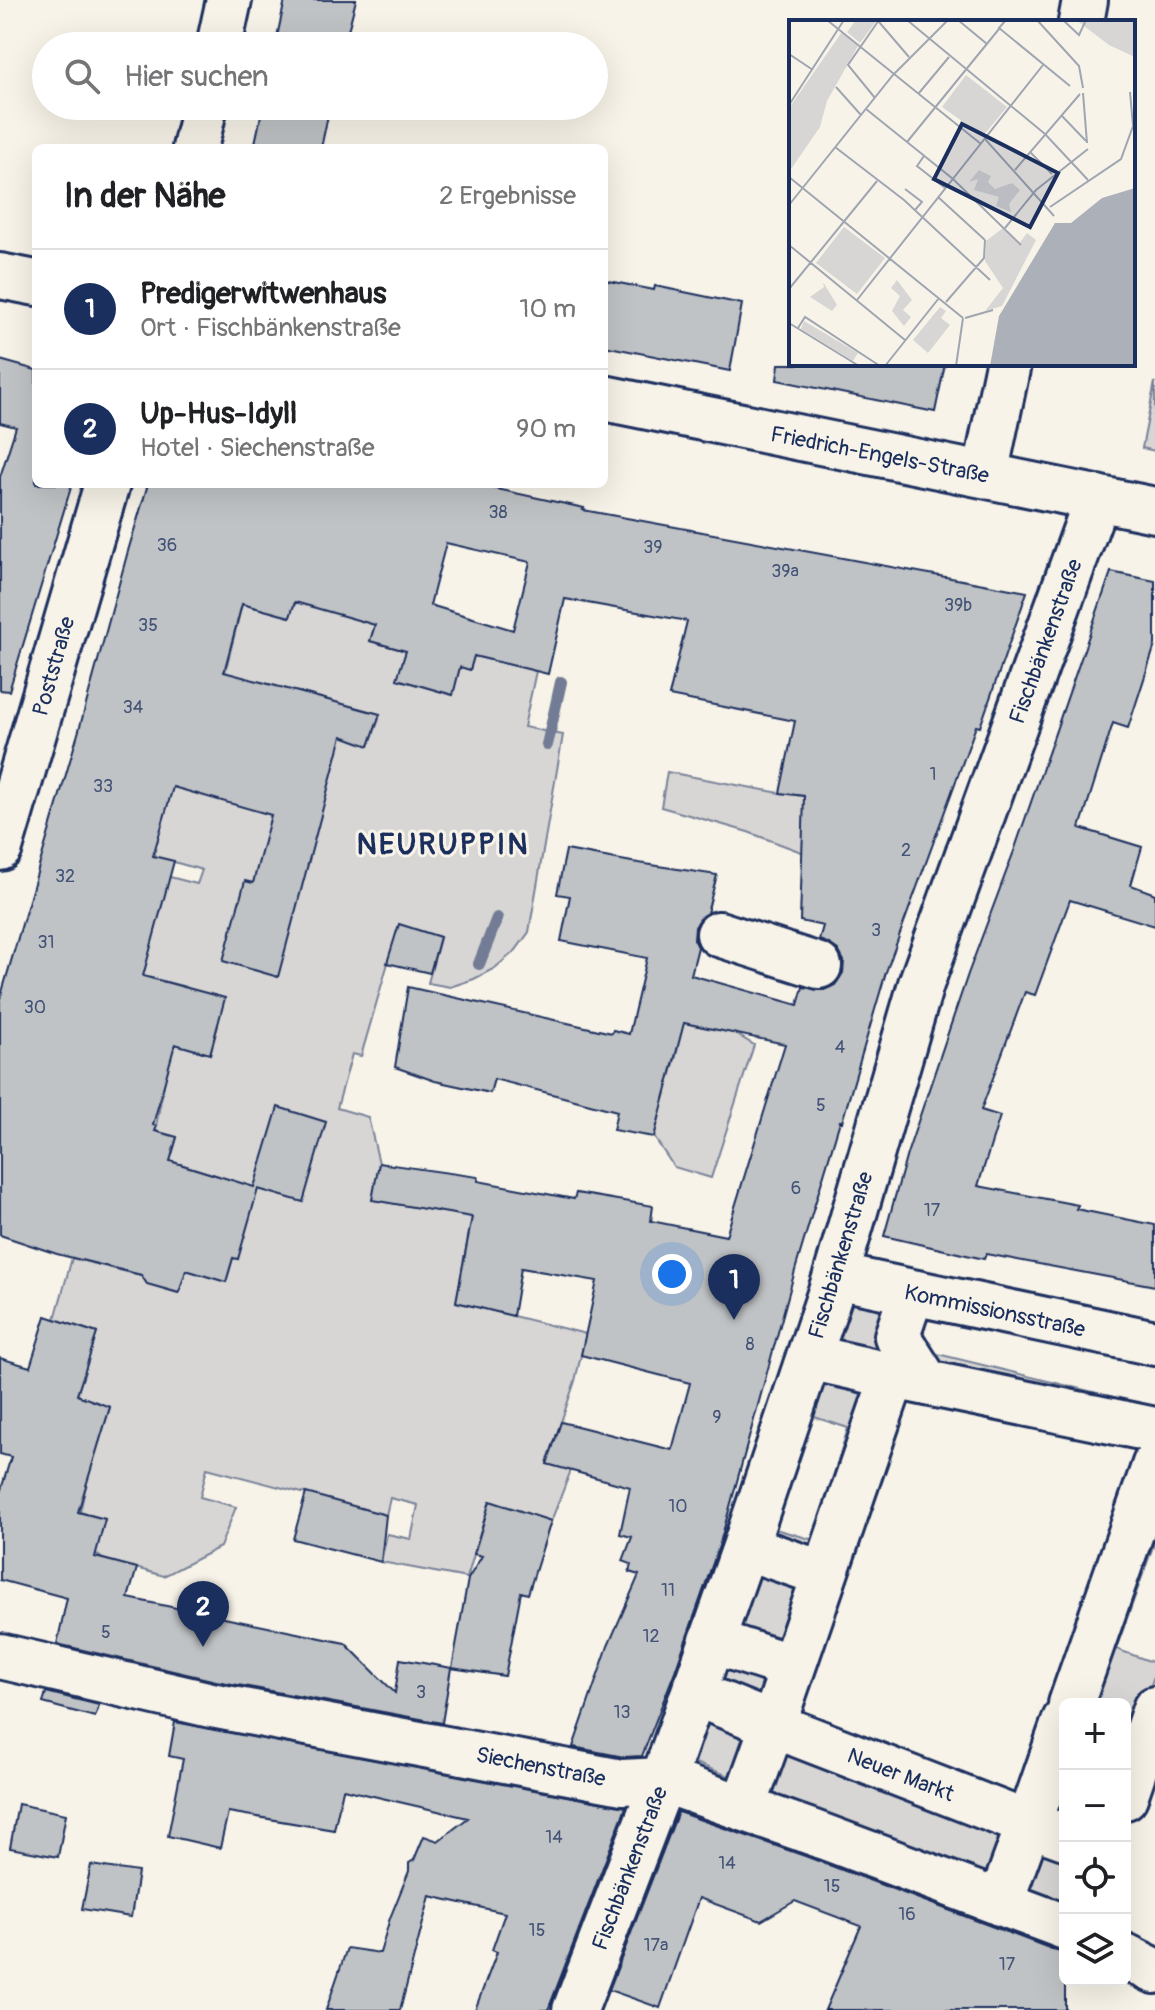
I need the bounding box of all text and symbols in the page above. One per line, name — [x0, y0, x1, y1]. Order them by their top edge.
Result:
inset map — [789, 20, 1135, 366]
search box — [32, 32, 608, 120]
icon: search — [60, 54, 104, 98]
text: Hier suchen — [124, 58, 269, 95]
text: In der Nähe — [64, 175, 225, 218]
text: 2 Ergebnisse — [439, 180, 576, 212]
text: Predigerwitwenhaus — [140, 275, 387, 312]
text: 1 — [85, 293, 95, 325]
text: 10 m — [519, 293, 576, 325]
text: Ort · Fischbänkenstraße — [140, 312, 401, 344]
text: Up-Hus-Idyll — [140, 395, 297, 432]
text: 2 — [83, 413, 97, 445]
text: 90 m — [516, 413, 576, 445]
street label: Friedrich-Engels-Straße — [768, 420, 992, 490]
text: Hotel · Siechenstraße — [140, 432, 375, 464]
house number: 38 — [488, 501, 508, 524]
house number: 36 — [157, 534, 177, 557]
house number: 39 — [643, 536, 663, 559]
street label: Fischbänkenstraße — [1003, 555, 1089, 728]
house number: 39a — [771, 560, 799, 583]
house number: 39b — [944, 594, 972, 617]
street label: Poststraße — [26, 613, 82, 719]
house number: 35 — [138, 614, 158, 637]
house number: 34 — [123, 696, 144, 719]
house number: 1 — [929, 763, 937, 786]
house number: 33 — [93, 775, 113, 798]
district label: NEURUPPIN — [357, 826, 529, 863]
house number: 2 — [901, 839, 911, 862]
house number: 32 — [55, 865, 75, 888]
house number: 3 — [871, 919, 881, 942]
house number: 31 — [37, 931, 55, 954]
house number: 30 — [24, 996, 46, 1019]
house number: 4 — [835, 1036, 846, 1059]
house number: 5 — [816, 1094, 826, 1117]
street label: Fischbänkenstraße — [802, 1168, 880, 1342]
house number: 6 — [791, 1177, 801, 1200]
house number: 17 — [924, 1199, 941, 1222]
your location — [652, 1254, 692, 1294]
pin: 1 — [708, 1254, 760, 1320]
street label: Kommissionsstraße — [902, 1278, 1088, 1344]
house number: 8 — [745, 1333, 755, 1356]
house number: 9 — [712, 1406, 722, 1429]
house number: 10 — [668, 1495, 688, 1518]
house number: 11 — [661, 1579, 675, 1602]
pin: 2 — [177, 1581, 229, 1647]
house number: 5 — [101, 1621, 111, 1644]
house number: 12 — [642, 1625, 660, 1648]
house number: 3 — [416, 1681, 426, 1704]
map controls — [1059, 1698, 1131, 1986]
button: + — [1059, 1698, 1131, 1770]
house number: 13 — [613, 1701, 631, 1724]
street label: Siechenstraße — [474, 1741, 608, 1793]
street label: Neuer Markt — [843, 1742, 958, 1808]
button: − — [1059, 1770, 1131, 1842]
street label: Fischbänkenstraße — [586, 1782, 674, 1954]
house number: 14 — [545, 1826, 563, 1849]
button: locate — [1059, 1842, 1131, 1914]
house number: 14 — [718, 1852, 736, 1875]
house number: 15 — [824, 1875, 840, 1898]
house number: 16 — [898, 1903, 916, 1926]
button: layers — [1059, 1914, 1131, 1986]
house number: 15 — [529, 1919, 545, 1942]
house number: 17a — [644, 1934, 668, 1957]
house number: 17 — [999, 1953, 1016, 1976]

